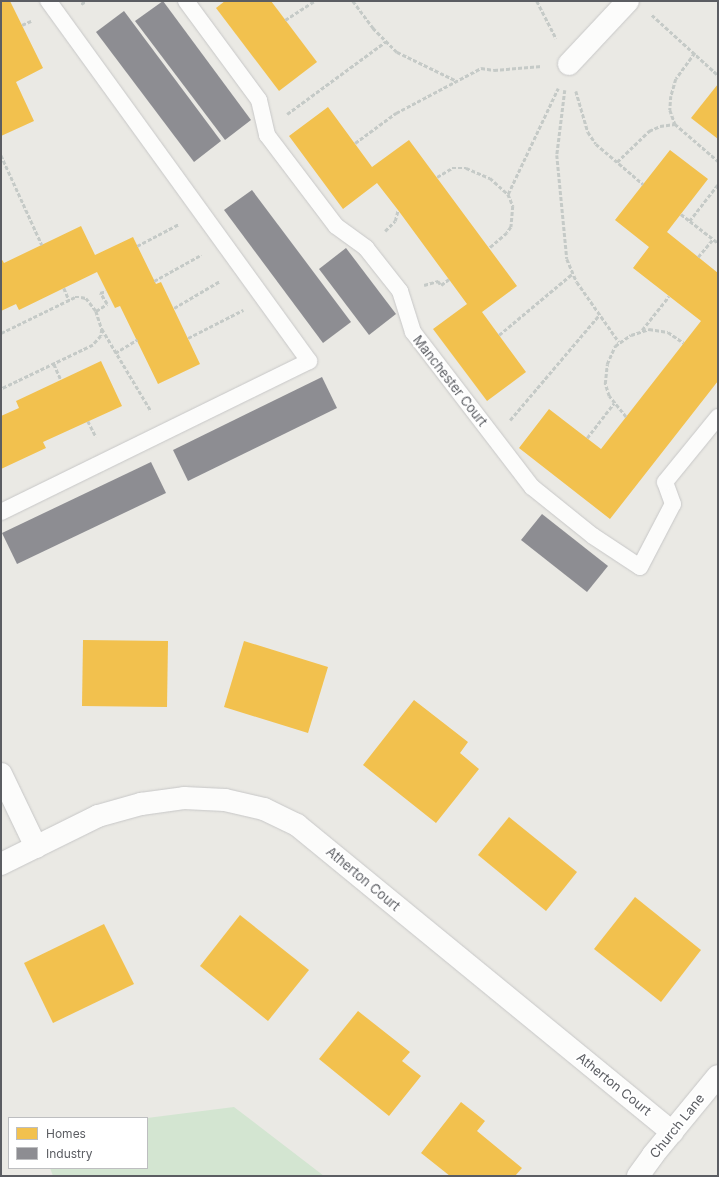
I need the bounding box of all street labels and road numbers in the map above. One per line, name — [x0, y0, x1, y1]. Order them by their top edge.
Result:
street label: Manchester Court — [410, 333, 490, 429]
street label: Atherton Court — [323, 844, 403, 914]
street label: Atherton Court — [574, 1049, 654, 1119]
street label: Church Lane — [646, 1091, 708, 1161]

